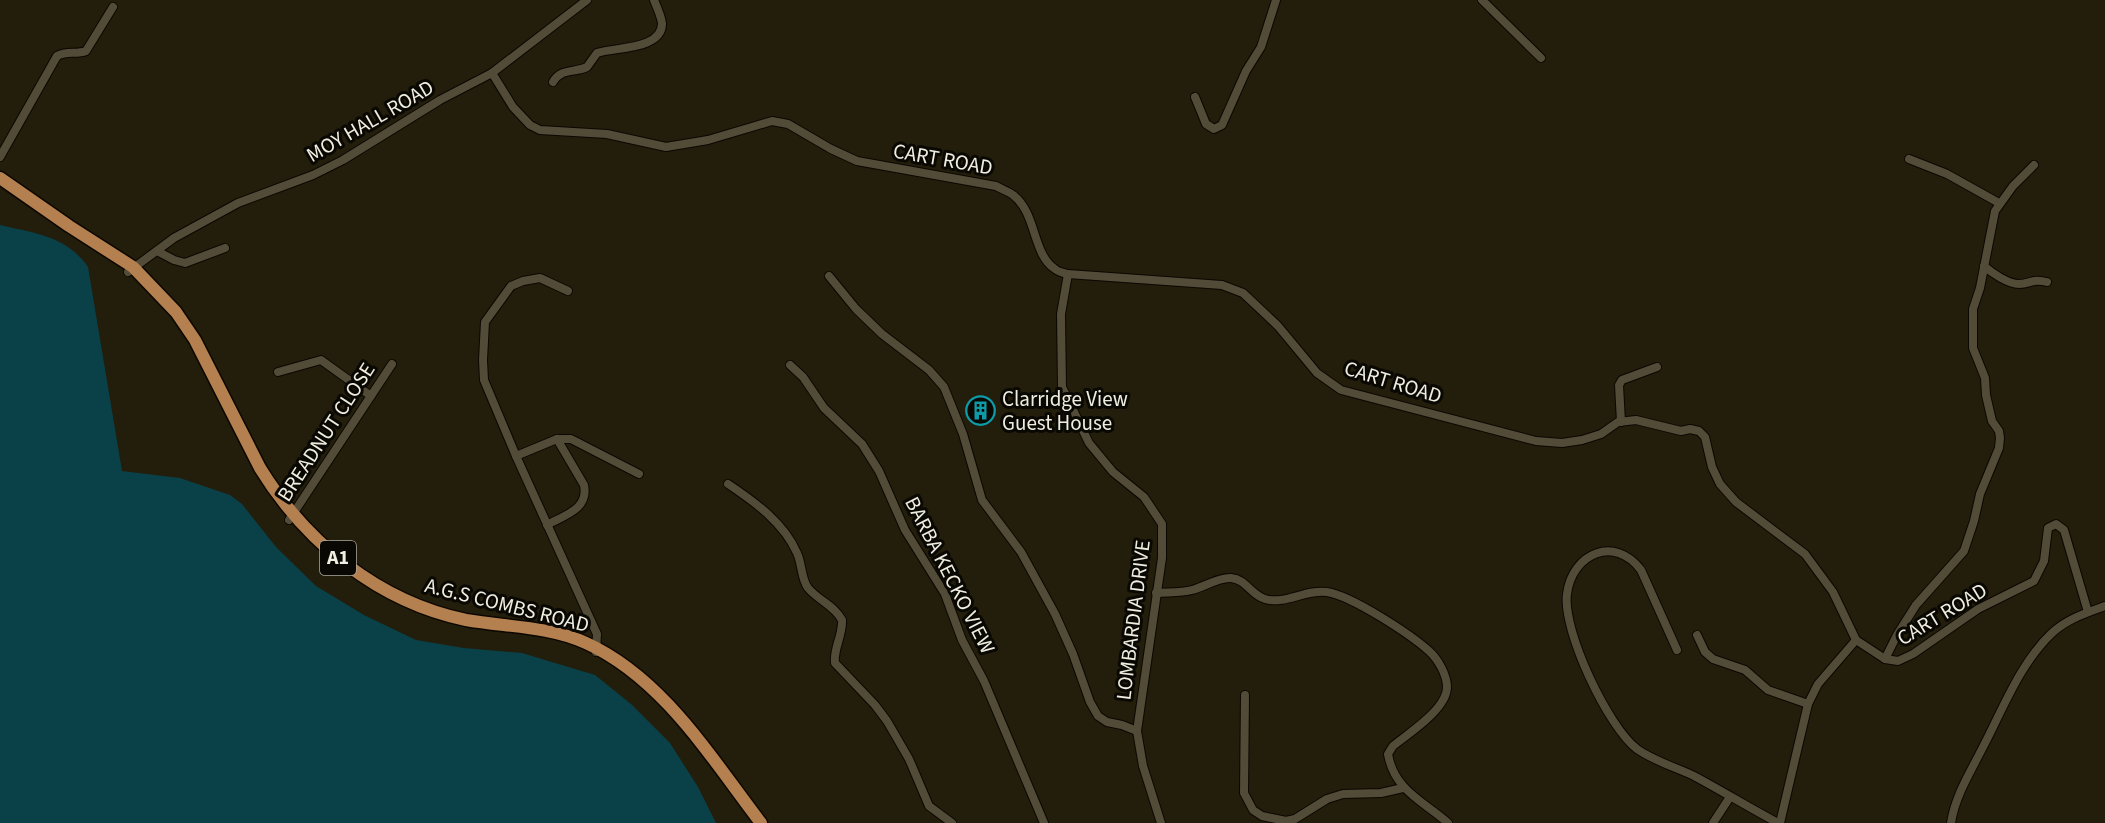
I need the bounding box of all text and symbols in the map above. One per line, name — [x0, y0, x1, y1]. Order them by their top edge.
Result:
street label: MOY HALL ROAD — [301, 72, 439, 170]
street label: CART ROAD — [891, 136, 995, 182]
street label: CART ROAD — [1341, 353, 1445, 411]
street label: BREADNUT CLOSE — [270, 357, 382, 507]
place label: Clarridge View Guest House — [1002, 384, 1128, 438]
building icon: Clarridge View Guest House — [965, 395, 997, 427]
street label: BARBA KECKO VIEW — [897, 491, 1003, 659]
street label: LOMBARDIA DRIVE — [1108, 538, 1158, 702]
road number: A1 — [320, 541, 356, 575]
street label: A.G.S COMBS ROAD — [422, 570, 592, 640]
street label: CART ROAD — [1891, 575, 1993, 653]

